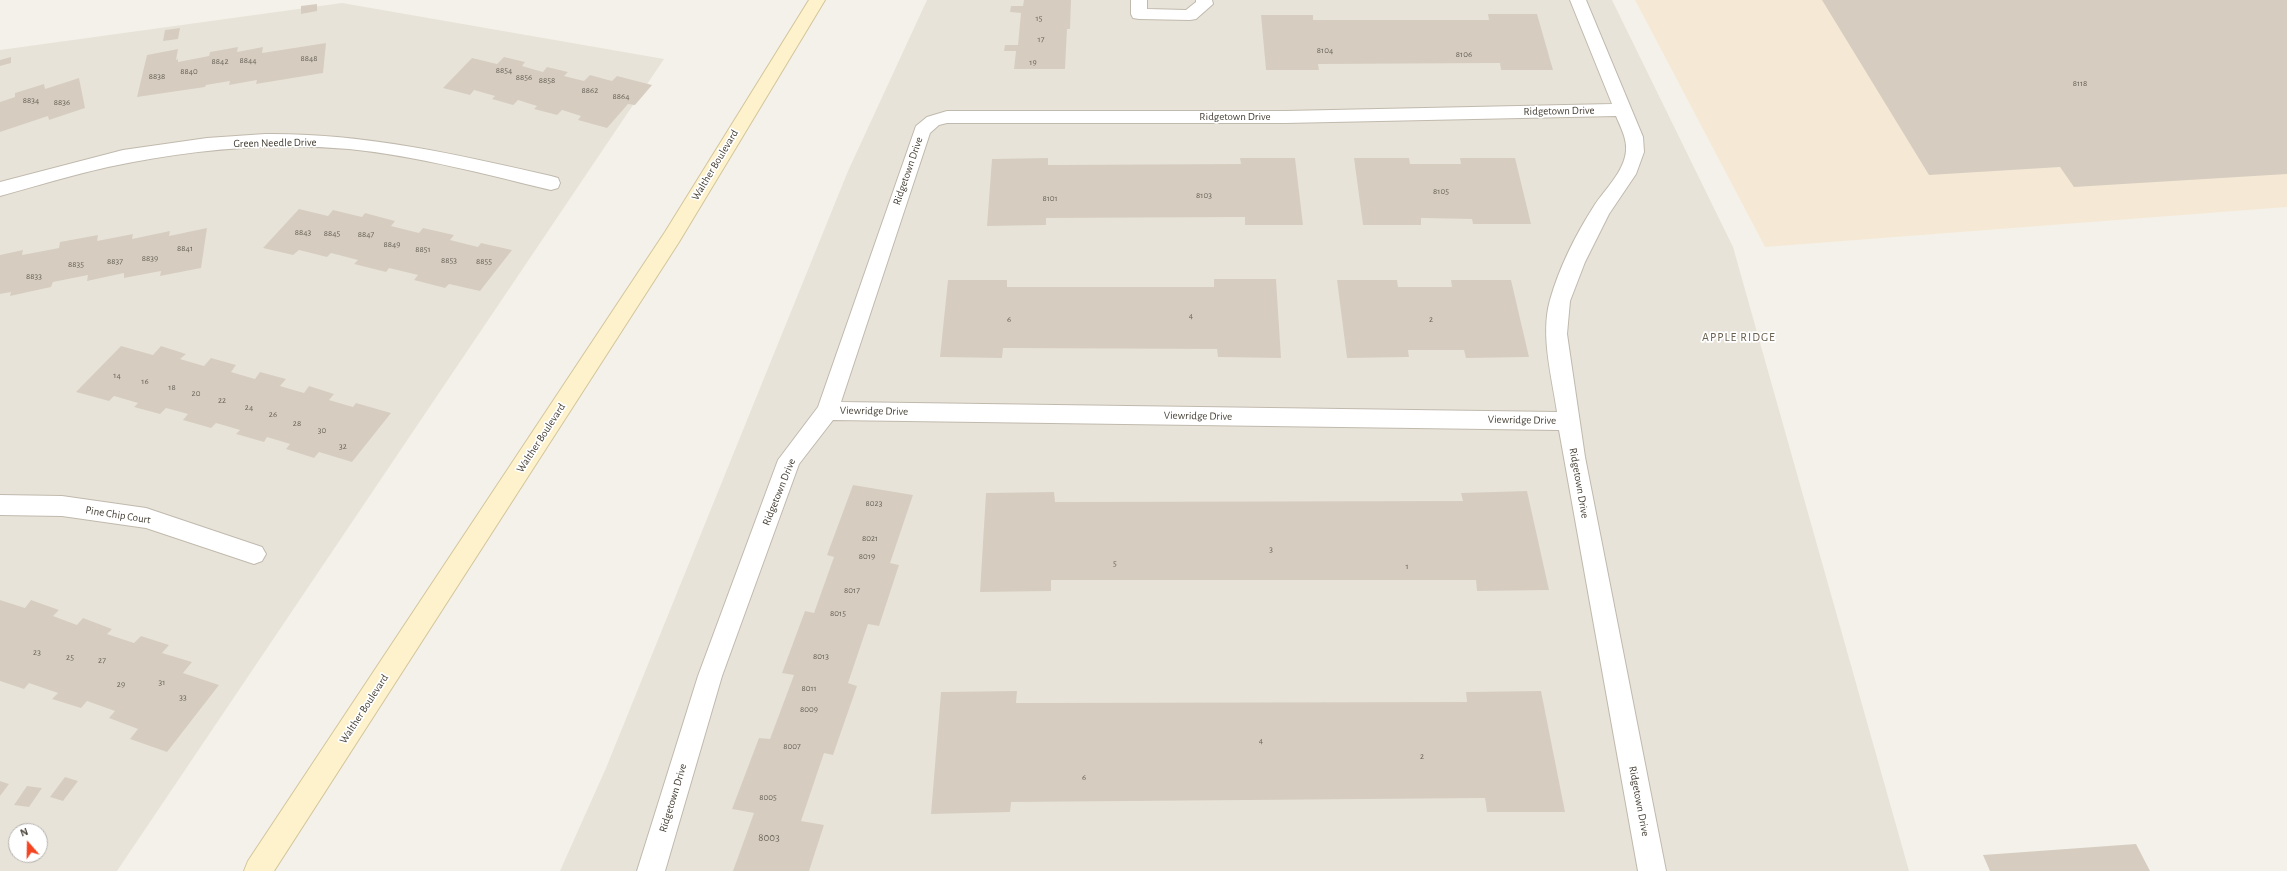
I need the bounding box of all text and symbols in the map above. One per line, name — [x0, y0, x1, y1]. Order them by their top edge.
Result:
house number: 15 — [1036, 13, 1042, 23]
house number: 17 — [1038, 34, 1044, 44]
house number: 8104 — [1317, 45, 1333, 55]
house number: 8106 — [1456, 49, 1472, 59]
house number: 8848 — [300, 53, 318, 63]
house number: 8844 — [239, 55, 257, 65]
house number: 8842 — [212, 56, 228, 66]
house number: 19 — [1029, 57, 1037, 67]
house number: 8854 — [496, 65, 512, 75]
house number: 8840 — [180, 66, 198, 76]
house number: 8838 — [149, 71, 165, 81]
house number: 8856 — [516, 72, 532, 82]
house number: 8858 — [539, 75, 555, 85]
house number: 8118 — [2073, 78, 2087, 88]
house number: 8862 — [582, 85, 598, 95]
house number: 8864 — [612, 91, 630, 101]
house number: 8834 — [23, 95, 39, 105]
house number: 8836 — [54, 97, 70, 107]
street label: Ridgetown Drive — [1523, 104, 1595, 118]
street label: Ridgetown Drive — [1199, 110, 1271, 124]
street label: Walther Boulevard — [689, 127, 741, 203]
street label: Ridgetown Drive — [890, 135, 926, 207]
street label: Green Needle Drive — [233, 136, 317, 150]
house number: 8105 — [1433, 186, 1449, 196]
house number: 8103 — [1196, 190, 1212, 200]
house number: 8101 — [1042, 193, 1058, 203]
house number: 8843 — [295, 227, 311, 237]
house number: 8845 — [324, 228, 340, 238]
house number: 8847 — [358, 229, 374, 239]
house number: 8849 — [383, 239, 401, 249]
house number: 8841 — [177, 243, 193, 253]
house number: 8851 — [415, 244, 431, 254]
house number: 8839 — [142, 253, 158, 263]
house number: 8853 — [441, 255, 457, 265]
house number: 8837 — [107, 256, 123, 266]
house number: 8855 — [476, 256, 492, 266]
house number: 8835 — [68, 259, 84, 269]
house number: 8833 — [26, 271, 42, 281]
house number: 4 — [1189, 310, 1193, 320]
house number: 6 — [1007, 314, 1011, 324]
house number: 2 — [1429, 314, 1433, 324]
district label: APPLE RIDGE — [1702, 330, 1776, 344]
house number: 14 — [113, 370, 121, 380]
house number: 16 — [141, 376, 149, 386]
house number: 18 — [168, 382, 176, 392]
house number: 20 — [192, 388, 200, 398]
house number: 22 — [218, 395, 226, 405]
street label: Walther Boulevard — [514, 401, 568, 475]
house number: 24 — [245, 402, 253, 412]
street label: Viewridge Drive — [840, 404, 908, 418]
house number: 26 — [269, 409, 277, 419]
street label: Viewridge Drive — [1164, 409, 1232, 423]
street label: Viewridge Drive — [1488, 413, 1556, 427]
house number: 28 — [293, 418, 301, 428]
house number: 30 — [318, 425, 326, 435]
house number: 32 — [339, 441, 347, 451]
street label: Ridgetown Drive — [1566, 447, 1592, 519]
street label: Ridgetown Drive — [760, 456, 798, 528]
house number: 8023 — [866, 498, 882, 508]
street label: Pine Chip Court — [84, 503, 152, 527]
house number: 8021 — [862, 533, 878, 543]
house number: 3 — [1269, 544, 1273, 554]
house number: 8019 — [859, 551, 875, 561]
house number: 5 — [1113, 558, 1117, 568]
house number: 1 — [1405, 561, 1409, 571]
house number: 8017 — [844, 585, 860, 595]
house number: 8015 — [830, 608, 846, 618]
house number: 23 — [33, 647, 41, 657]
house number: 8013 — [813, 651, 829, 661]
house number: 25 — [66, 652, 74, 662]
house number: 27 — [98, 655, 106, 665]
street label: Walther Boulevard — [337, 672, 391, 746]
house number: 31 — [159, 677, 165, 687]
house number: 29 — [117, 679, 125, 689]
house number: 8011 — [801, 683, 817, 693]
house number: 33 — [179, 692, 187, 702]
house number: 8009 — [800, 704, 818, 714]
house number: 4 — [1259, 735, 1263, 745]
house number: 8007 — [783, 741, 801, 751]
house number: 2 — [1420, 751, 1424, 761]
street label: Ridgetown Drive — [656, 762, 690, 834]
street label: Ridgetown Drive — [1626, 765, 1652, 837]
house number: 6 — [1082, 772, 1086, 782]
house number: 8005 — [759, 792, 777, 802]
north arrow — [8, 823, 48, 863]
text: N — [19, 826, 30, 839]
house number: 8003 — [758, 831, 780, 845]

